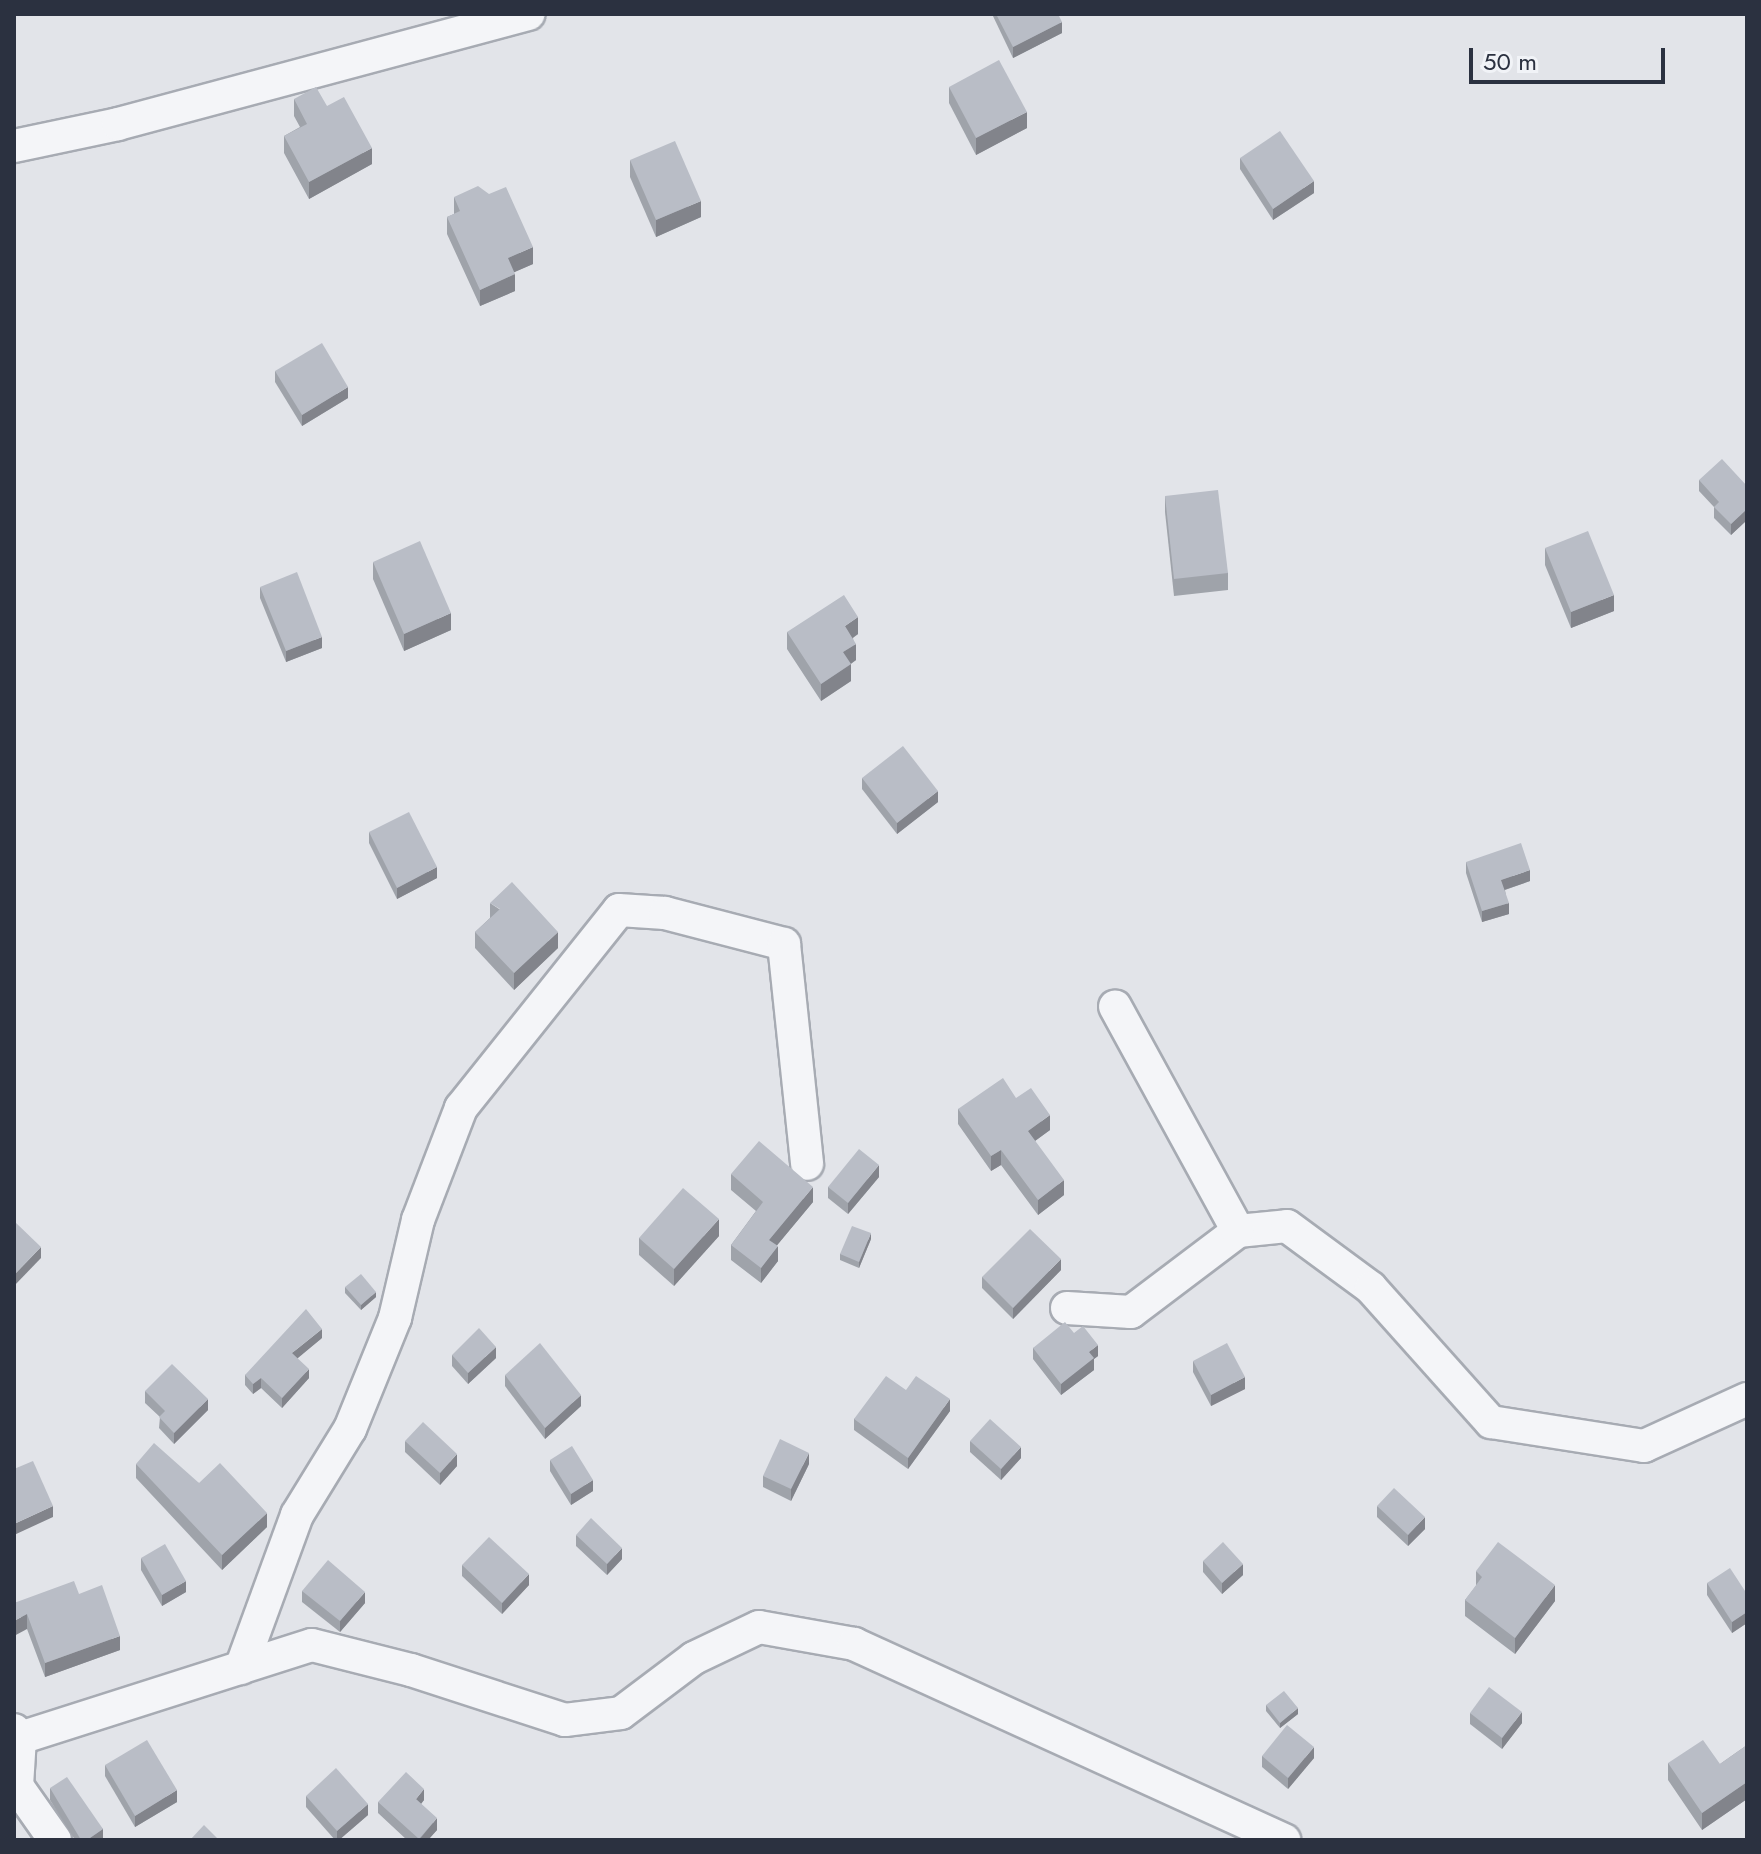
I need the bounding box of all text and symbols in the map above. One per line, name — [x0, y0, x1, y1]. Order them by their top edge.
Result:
scale bar — [1473, 32, 1669, 82]
text: 50 m — [1483, 44, 1537, 79]

